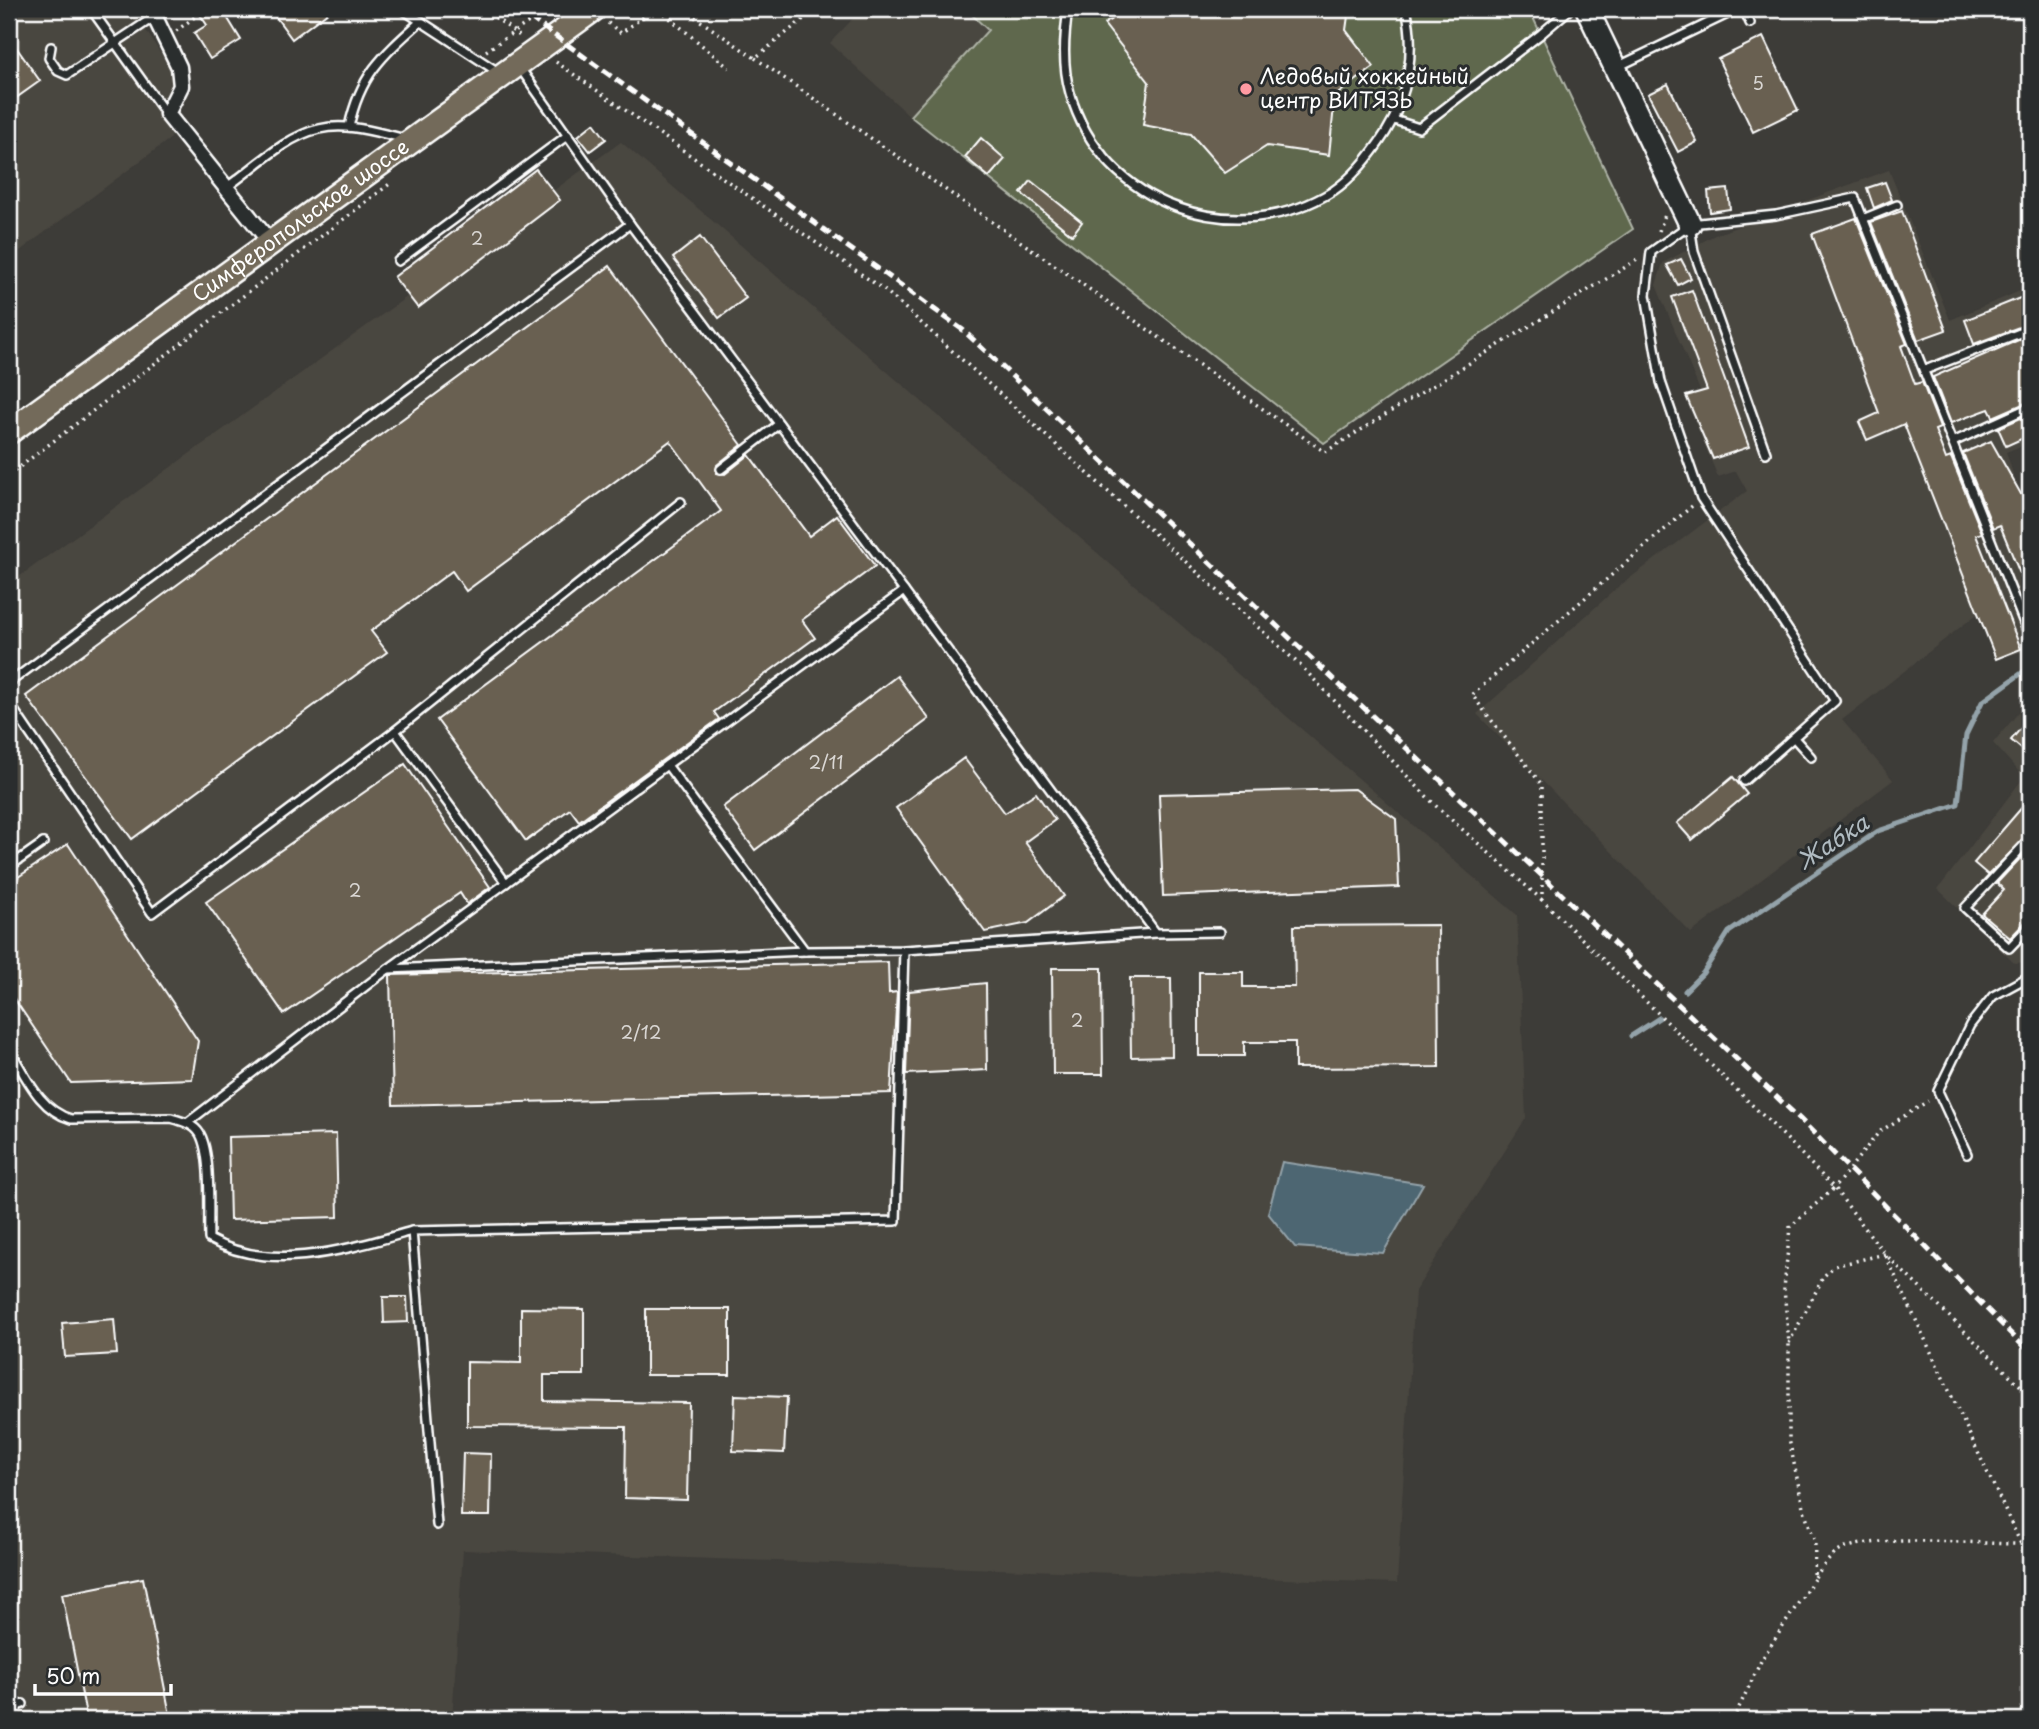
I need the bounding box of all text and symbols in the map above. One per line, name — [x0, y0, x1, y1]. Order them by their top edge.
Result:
place label: Ледовый хоккейный центр ВИТЯЗЬ — [1260, 59, 1469, 115]
house number: 5 — [1752, 69, 1764, 96]
marker: Ледовый хоккейный центр ВИТЯЗЬ — [1238, 81, 1254, 97]
street label: Симферопольское шоссе — [184, 130, 415, 309]
house number: 2 — [471, 224, 483, 251]
house number: 2/11 — [808, 748, 844, 775]
water label: Жабка — [1790, 804, 1875, 877]
house number: 2 — [349, 876, 361, 903]
house number: 2 — [1071, 1006, 1083, 1033]
house number: 2/12 — [621, 1018, 661, 1045]
scale bar — [35, 1652, 172, 1696]
text: 50 m — [46, 1659, 100, 1691]

